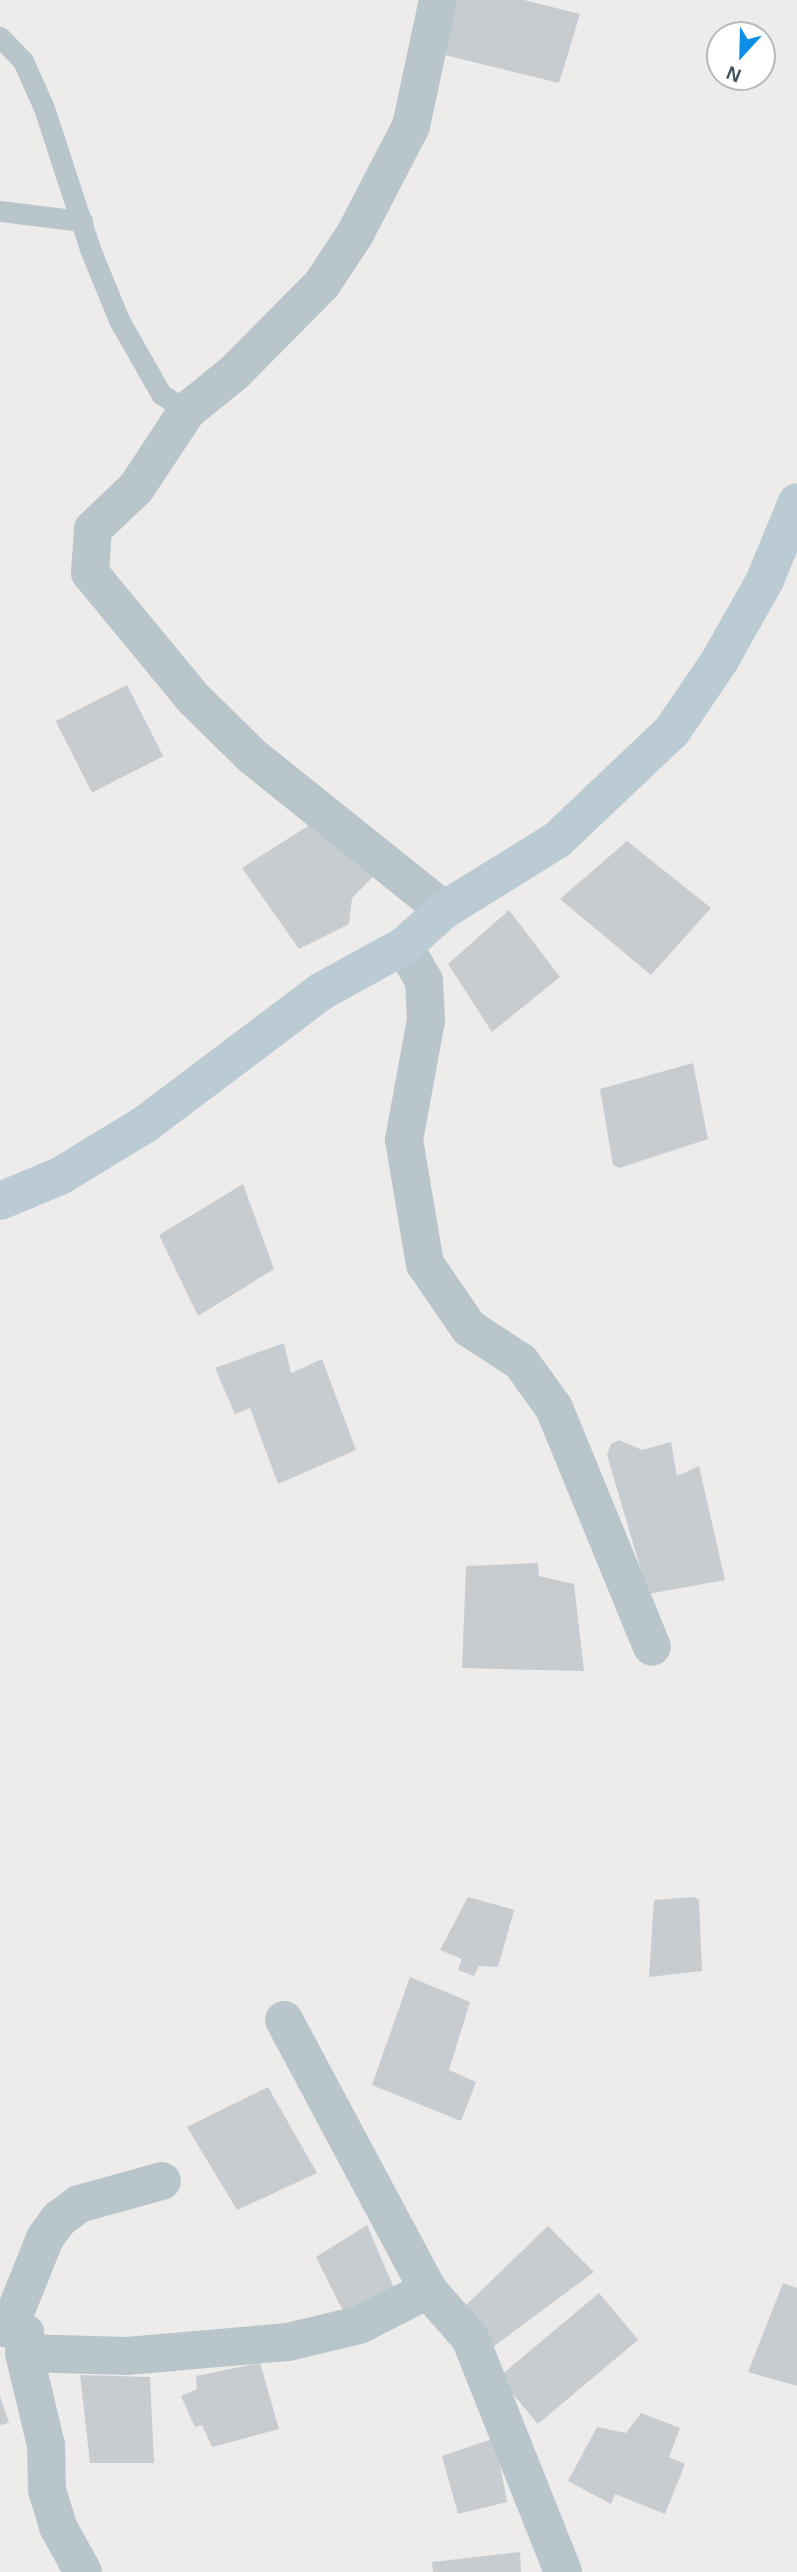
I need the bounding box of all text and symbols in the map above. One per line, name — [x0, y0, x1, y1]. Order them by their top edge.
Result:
north arrow — [706, 21, 776, 91]
text: N — [723, 62, 744, 86]

